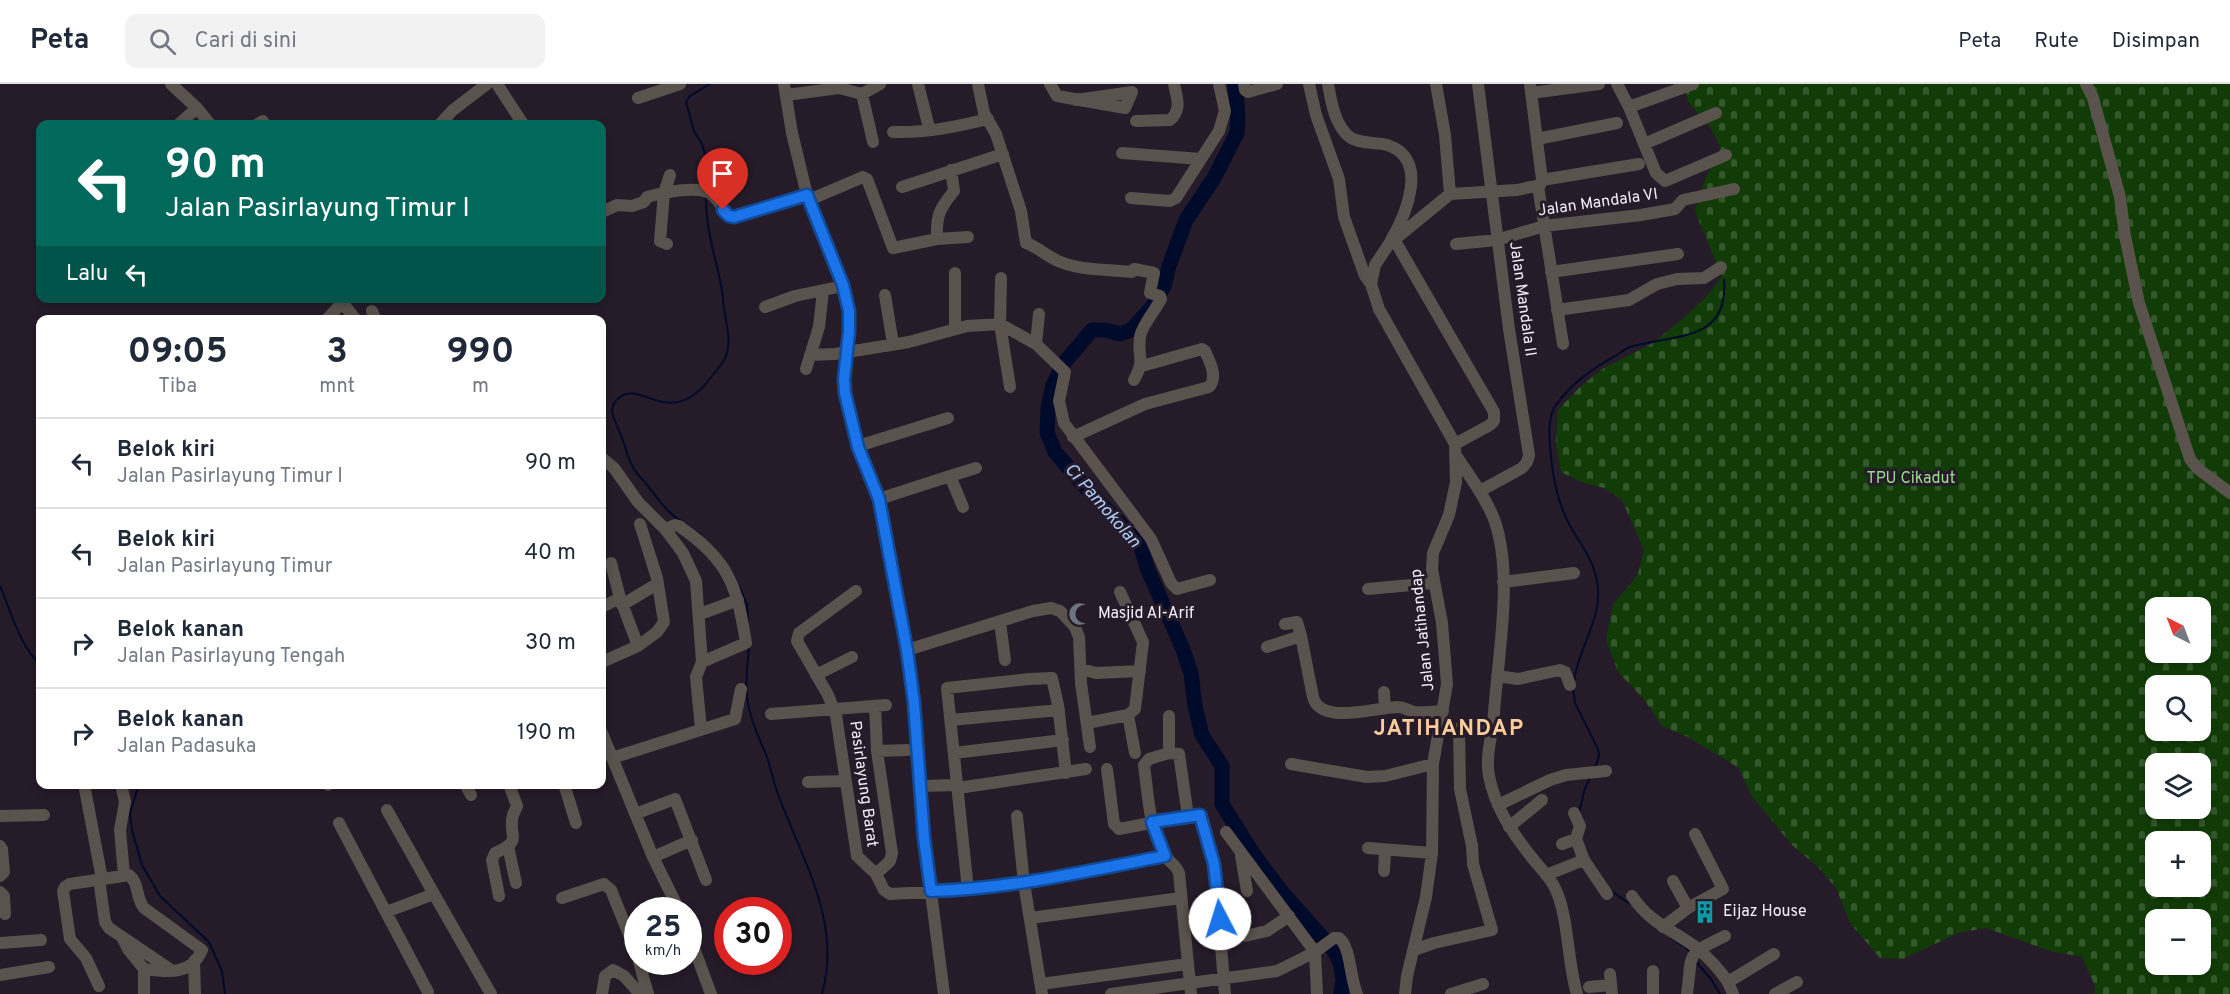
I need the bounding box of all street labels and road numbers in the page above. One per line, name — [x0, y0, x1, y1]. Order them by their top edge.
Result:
street label: Jalan Mandala VI — [1537, 185, 1659, 221]
street label: Jalan Mandala II — [1504, 240, 1540, 358]
street label: Jalan Jatihandap — [1407, 568, 1439, 692]
street label: Pasirlayung Barat — [844, 719, 882, 849]

